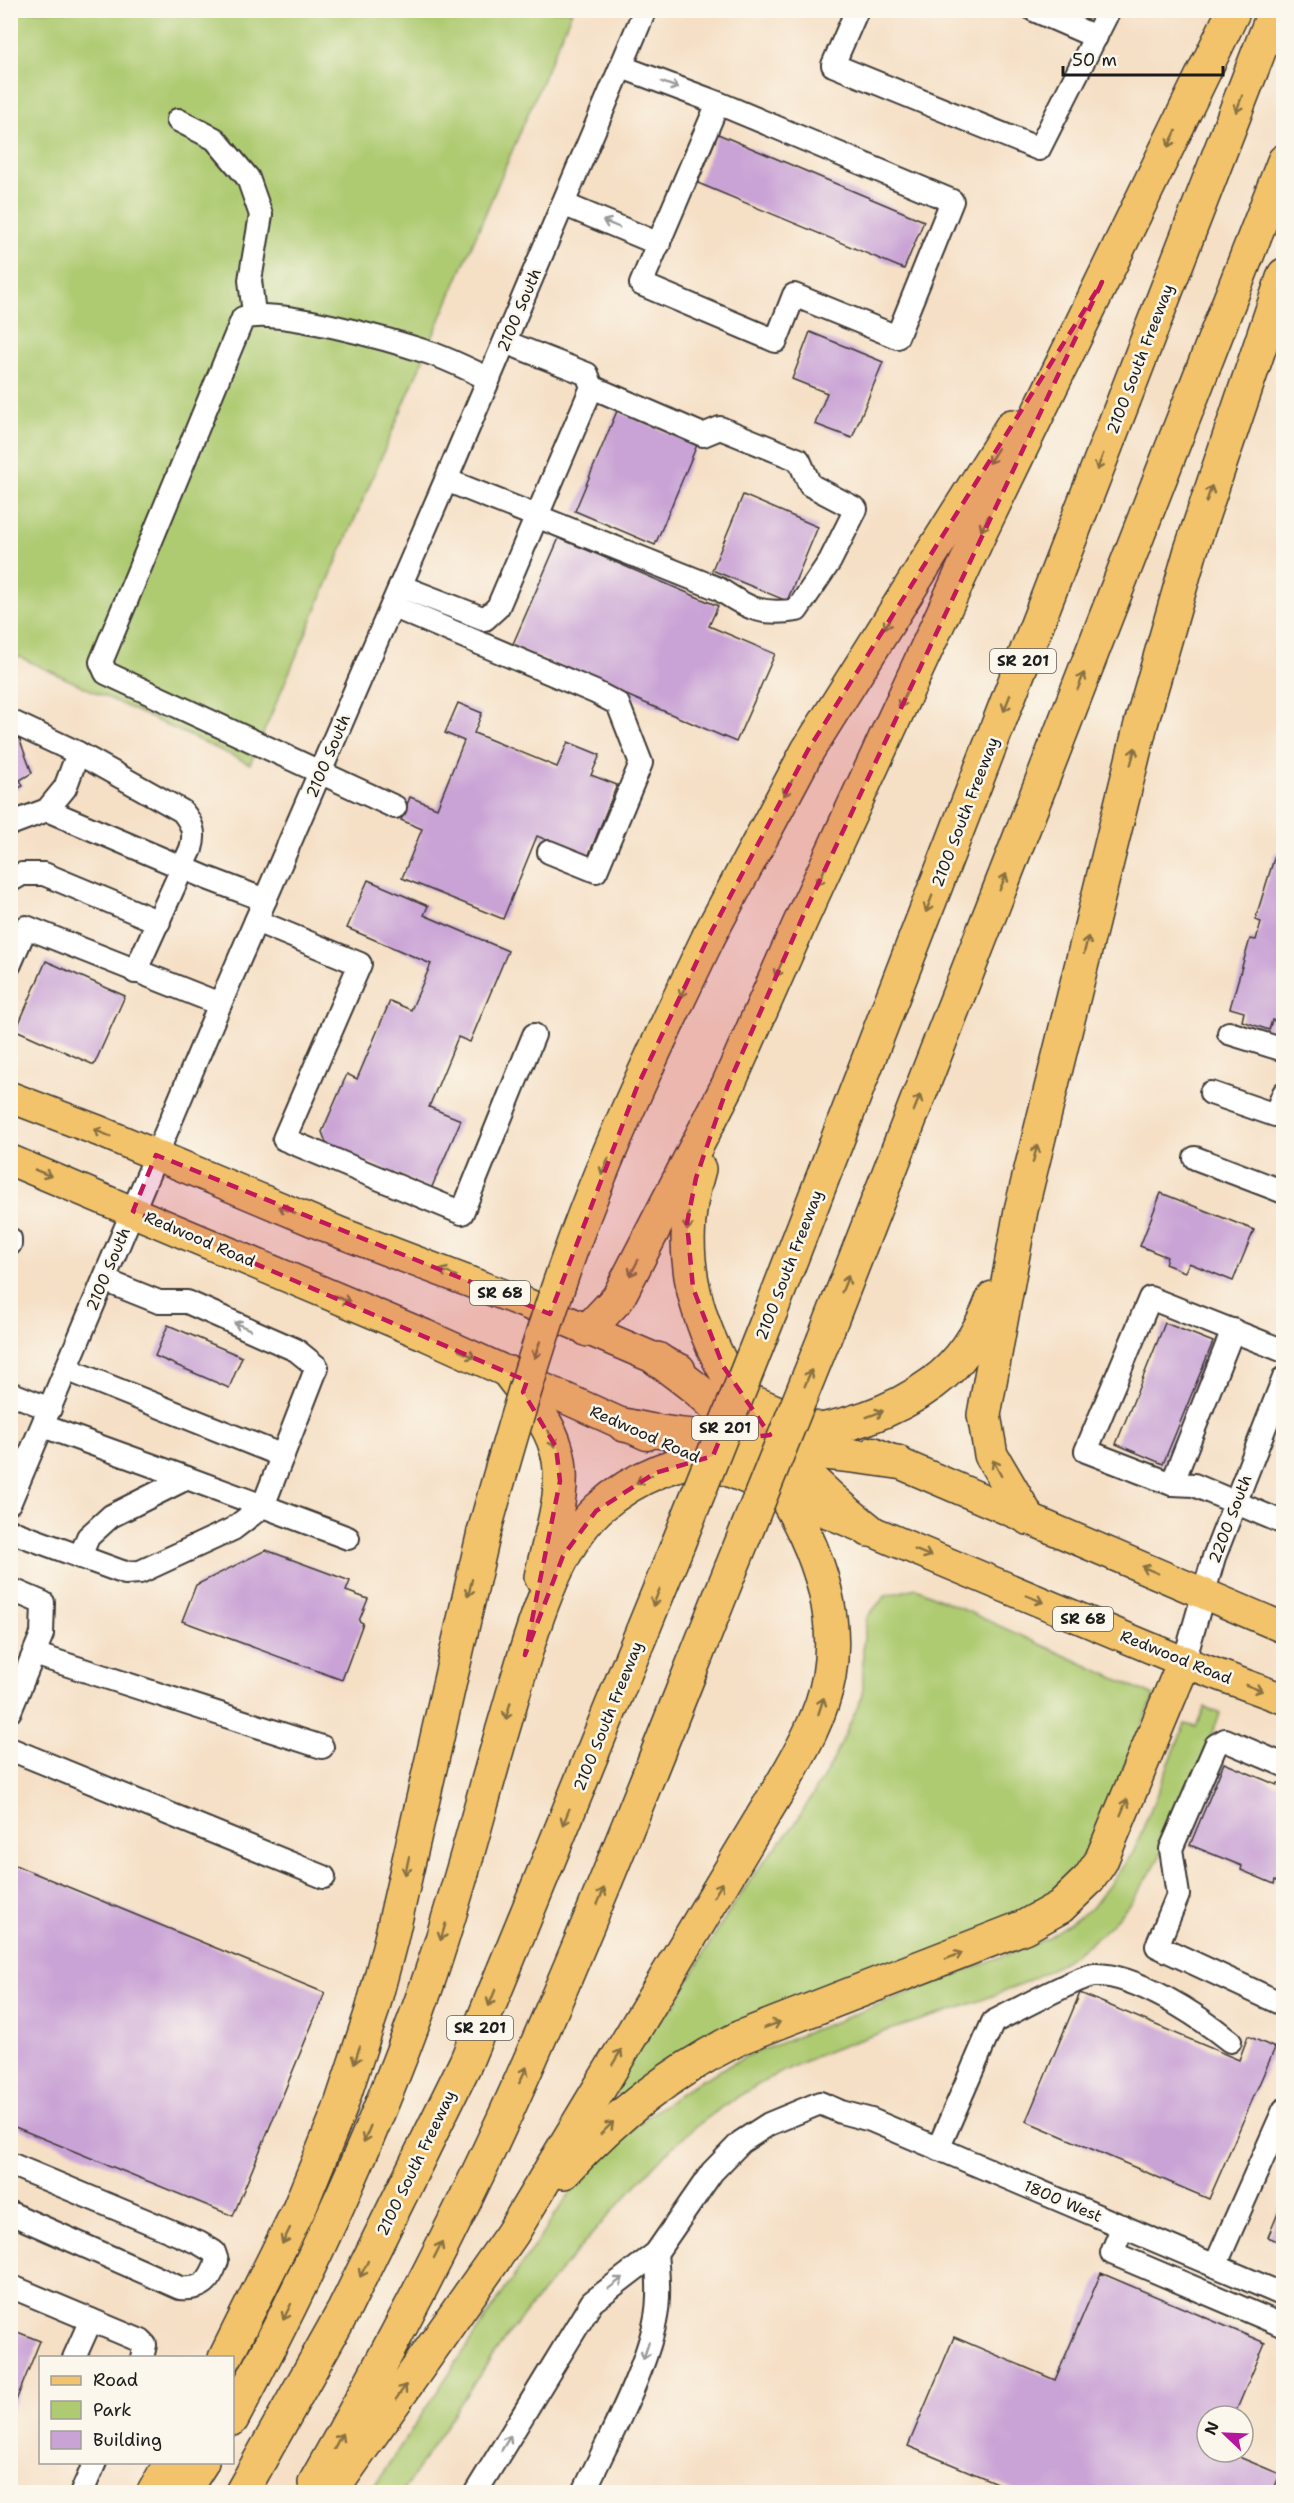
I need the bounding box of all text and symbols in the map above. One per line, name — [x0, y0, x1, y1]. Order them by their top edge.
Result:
scale bar — [1063, 39, 1224, 77]
text: 50 m — [1072, 48, 1117, 72]
one-way arrow — [660, 81, 678, 92]
one-way arrow — [1233, 94, 1244, 113]
one-way arrow — [1166, 129, 1177, 147]
one-way arrow — [602, 218, 621, 229]
street label: 2100 South — [492, 265, 546, 355]
street label: 2100 South Freeway — [1102, 281, 1178, 437]
one-way arrow — [986, 447, 998, 464]
one-way arrow — [1094, 452, 1105, 471]
one-way arrow — [1204, 485, 1215, 504]
one-way arrow — [978, 514, 990, 532]
one-way arrow — [882, 612, 894, 629]
road number: SR 201 — [990, 649, 1056, 673]
one-way arrow — [1077, 672, 1088, 691]
one-way arrow — [896, 691, 908, 709]
one-way arrow — [1001, 693, 1012, 712]
street label: 2100 South — [301, 711, 355, 801]
street label: 2100 South Freeway — [927, 734, 1003, 890]
one-way arrow — [1127, 747, 1139, 766]
one-way arrow — [782, 778, 793, 796]
one-way arrow — [814, 868, 826, 886]
one-way arrow — [999, 873, 1010, 892]
one-way arrow — [923, 894, 934, 913]
one-way arrow — [1080, 936, 1092, 955]
one-way arrow — [773, 960, 784, 978]
one-way arrow — [677, 979, 689, 997]
one-way arrow — [912, 1094, 923, 1112]
one-way arrow — [94, 1127, 112, 1138]
one-way arrow — [1029, 1144, 1041, 1163]
one-way arrow — [599, 1157, 610, 1176]
one-way arrow — [33, 1168, 52, 1179]
street label: 2100 South Freeway — [751, 1187, 827, 1343]
one-way arrow — [278, 1204, 297, 1215]
street label: Redwood Road — [141, 1206, 259, 1272]
one-way arrow — [682, 1211, 693, 1231]
street label: 2100 South — [81, 1224, 135, 1314]
one-way arrow — [628, 1259, 640, 1276]
one-way arrow — [439, 1267, 457, 1278]
one-way arrow — [840, 1275, 851, 1294]
road number: SR 68 — [470, 1281, 530, 1305]
one-way arrow — [333, 1294, 351, 1306]
one-way arrow — [234, 1320, 252, 1331]
one-way arrow — [531, 1340, 542, 1359]
one-way arrow — [457, 1349, 475, 1360]
one-way arrow — [803, 1369, 814, 1388]
street label: Redwood Road — [587, 1400, 703, 1468]
one-way arrow — [865, 1408, 884, 1419]
road number: SR 201 — [692, 1416, 758, 1440]
one-way arrow — [547, 1430, 559, 1448]
one-way arrow — [991, 1460, 1003, 1477]
street label: 2200 South — [1204, 1472, 1256, 1566]
one-way arrow — [635, 1473, 653, 1485]
one-way arrow — [913, 1548, 932, 1559]
one-way arrow — [1142, 1563, 1160, 1575]
one-way arrow — [464, 1579, 476, 1598]
one-way arrow — [650, 1588, 661, 1607]
one-way arrow — [1025, 1594, 1044, 1605]
road number: SR 68 — [1053, 1607, 1113, 1631]
street label: Redwood Road — [1117, 1625, 1235, 1689]
street label: 2100 South Freeway — [568, 1638, 648, 1794]
one-way arrow — [1244, 1683, 1262, 1694]
one-way arrow — [816, 1697, 827, 1716]
one-way arrow — [502, 1701, 513, 1720]
one-way arrow — [1119, 1799, 1130, 1817]
one-way arrow — [560, 1808, 571, 1826]
one-way arrow — [401, 1856, 412, 1876]
one-way arrow — [712, 1882, 724, 1899]
one-way arrow — [596, 1887, 607, 1905]
one-way arrow — [437, 1922, 448, 1941]
one-way arrow — [944, 1950, 963, 1961]
one-way arrow — [486, 1988, 497, 2007]
road number: SR 201 — [447, 2016, 513, 2040]
one-way arrow — [762, 2019, 780, 2030]
one-way arrow — [351, 2045, 362, 2064]
one-way arrow — [612, 2049, 624, 2066]
one-way arrow — [518, 2066, 530, 2084]
street label: 2100 South Freeway — [372, 2087, 460, 2239]
one-way arrow — [600, 2120, 615, 2135]
one-way arrow — [361, 2124, 372, 2142]
street label: 1800 West — [1021, 2175, 1105, 2227]
one-way arrow — [279, 2226, 291, 2244]
one-way arrow — [432, 2242, 444, 2259]
one-way arrow — [358, 2260, 370, 2277]
one-way arrow — [607, 2277, 623, 2290]
one-way arrow — [281, 2302, 292, 2320]
one-way arrow — [639, 2342, 650, 2360]
legend — [39, 2356, 234, 2464]
text: Road — [93, 2368, 138, 2392]
one-way arrow — [395, 2385, 407, 2401]
text: Park — [93, 2398, 132, 2422]
north arrow — [1195, 2404, 1255, 2464]
text: N — [1200, 2418, 1224, 2438]
text: Building — [93, 2428, 162, 2452]
one-way arrow — [333, 2433, 344, 2451]
one-way arrow — [500, 2435, 512, 2452]

